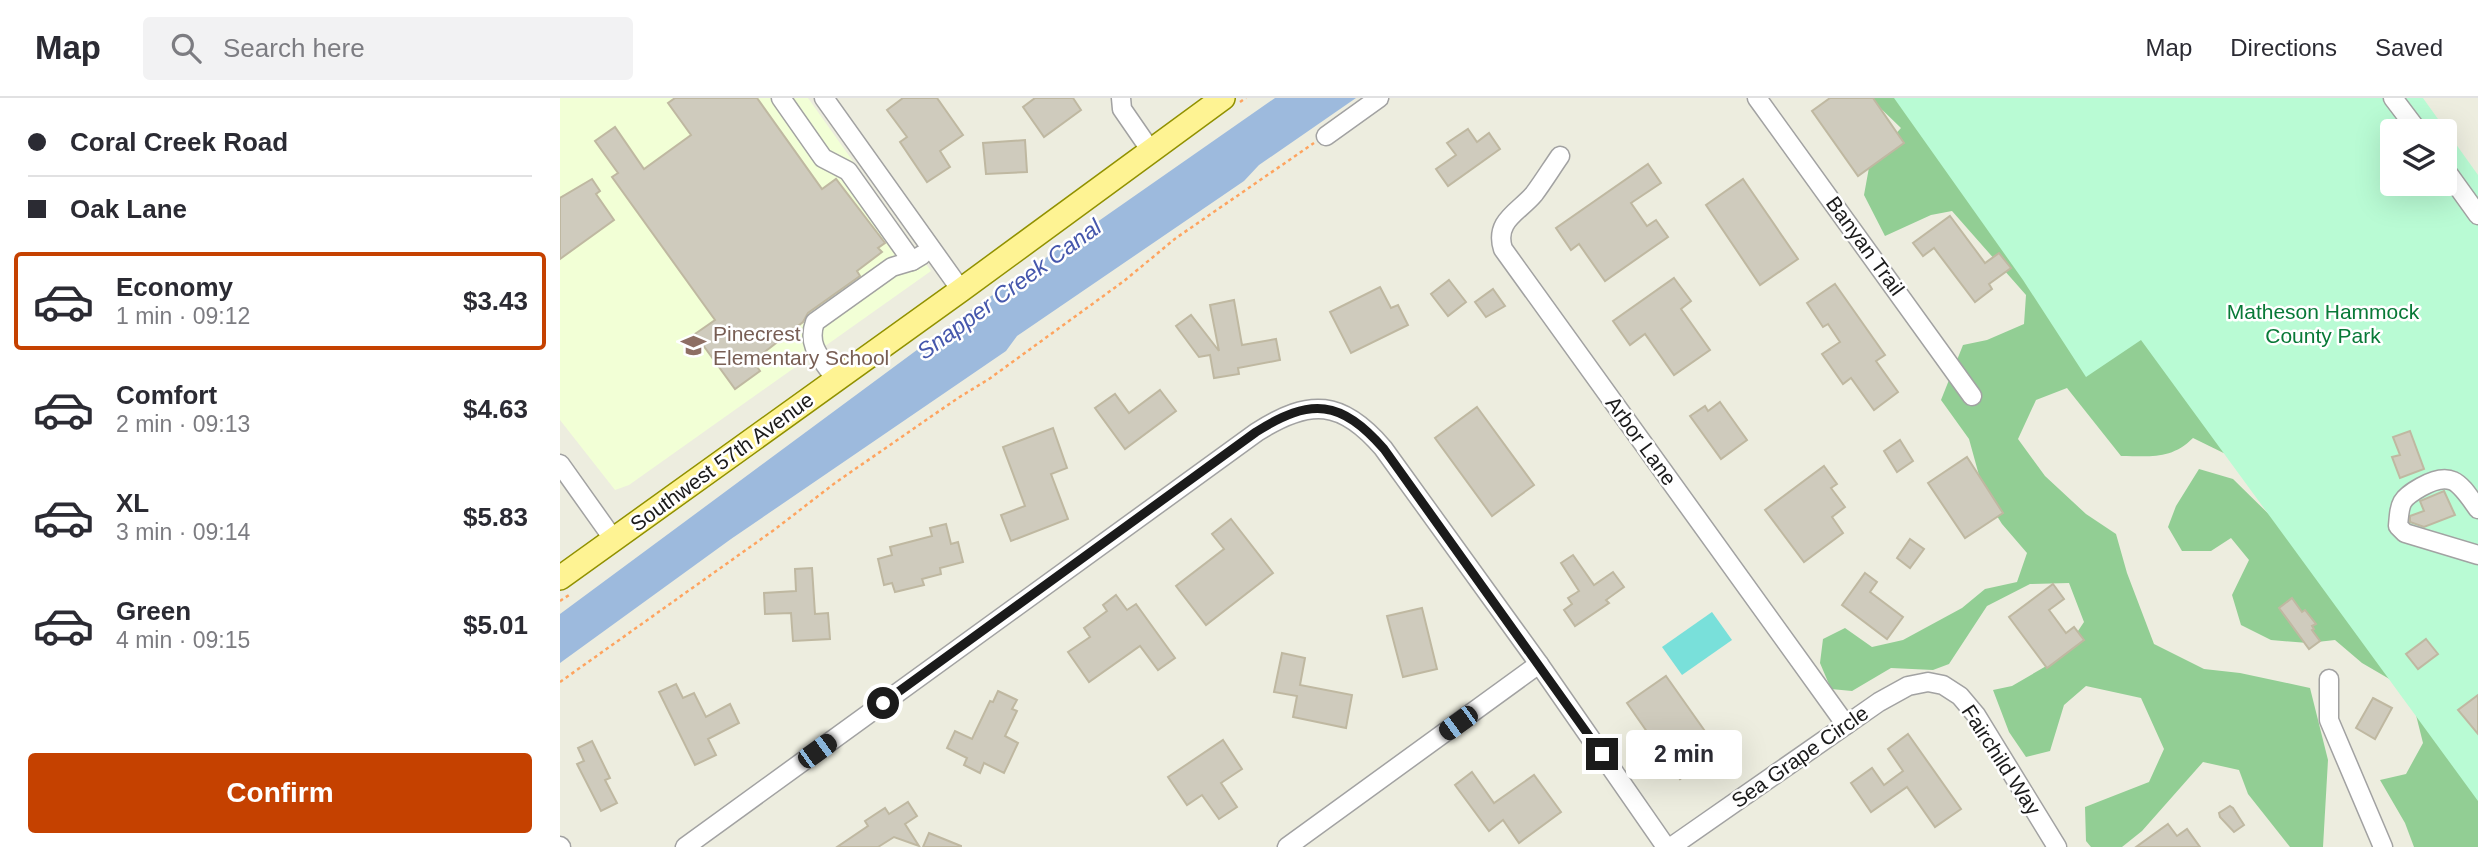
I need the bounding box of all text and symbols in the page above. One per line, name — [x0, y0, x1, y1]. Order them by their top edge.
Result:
search box — [143, 17, 633, 80]
text: Map — [35, 29, 101, 66]
icon: search — [167, 29, 205, 67]
text: Search here — [223, 33, 365, 63]
text: Map — [2146, 34, 2192, 61]
text: Directions — [2230, 34, 2337, 61]
text: Saved — [2375, 34, 2443, 61]
map controls — [2380, 119, 2457, 196]
button: layers — [2380, 119, 2457, 196]
text: Coral Creek Road — [70, 127, 288, 157]
street label: Banyan Trail — [1822, 192, 1909, 300]
text: Oak Lane — [70, 194, 187, 224]
water label: Snapper Creek Canal — [912, 213, 1107, 365]
icon: car — [32, 270, 95, 333]
text: Economy — [116, 272, 233, 302]
text: $3.43 — [463, 286, 528, 316]
park label: Matheson Hammock County Park — [2227, 300, 2420, 347]
text: 1 min · 09:12 — [116, 303, 250, 329]
place label: Pinecrest Elementary School — [713, 322, 889, 369]
school or university icon: Pinecrest Elementary School — [679, 332, 707, 360]
icon: car — [32, 378, 95, 441]
text: Comfort — [116, 380, 217, 410]
street label: Southwest 57th Avenue — [626, 388, 818, 536]
street label: Arbor Lane — [1602, 392, 1681, 489]
text: $4.63 — [463, 394, 528, 424]
text: 2 min · 09:13 — [116, 411, 250, 437]
icon: car — [32, 486, 95, 549]
text: XL — [116, 488, 149, 518]
text: $5.83 — [463, 502, 528, 532]
text: 3 min · 09:14 — [116, 519, 250, 545]
icon: car — [32, 594, 95, 657]
text: Green — [116, 596, 191, 626]
text: $5.01 — [463, 610, 528, 640]
text: 4 min · 09:15 — [116, 627, 250, 653]
route start — [867, 687, 899, 719]
street label: Fairchild Way — [1957, 700, 2046, 819]
street label: Sea Grape Circle — [1727, 701, 1872, 812]
car — [1435, 702, 1482, 744]
car — [794, 730, 841, 772]
callout: 2 min — [1626, 730, 1742, 778]
route end — [1586, 738, 1618, 770]
text: 2 min — [1654, 741, 1714, 767]
button: Confirm — [28, 753, 532, 833]

